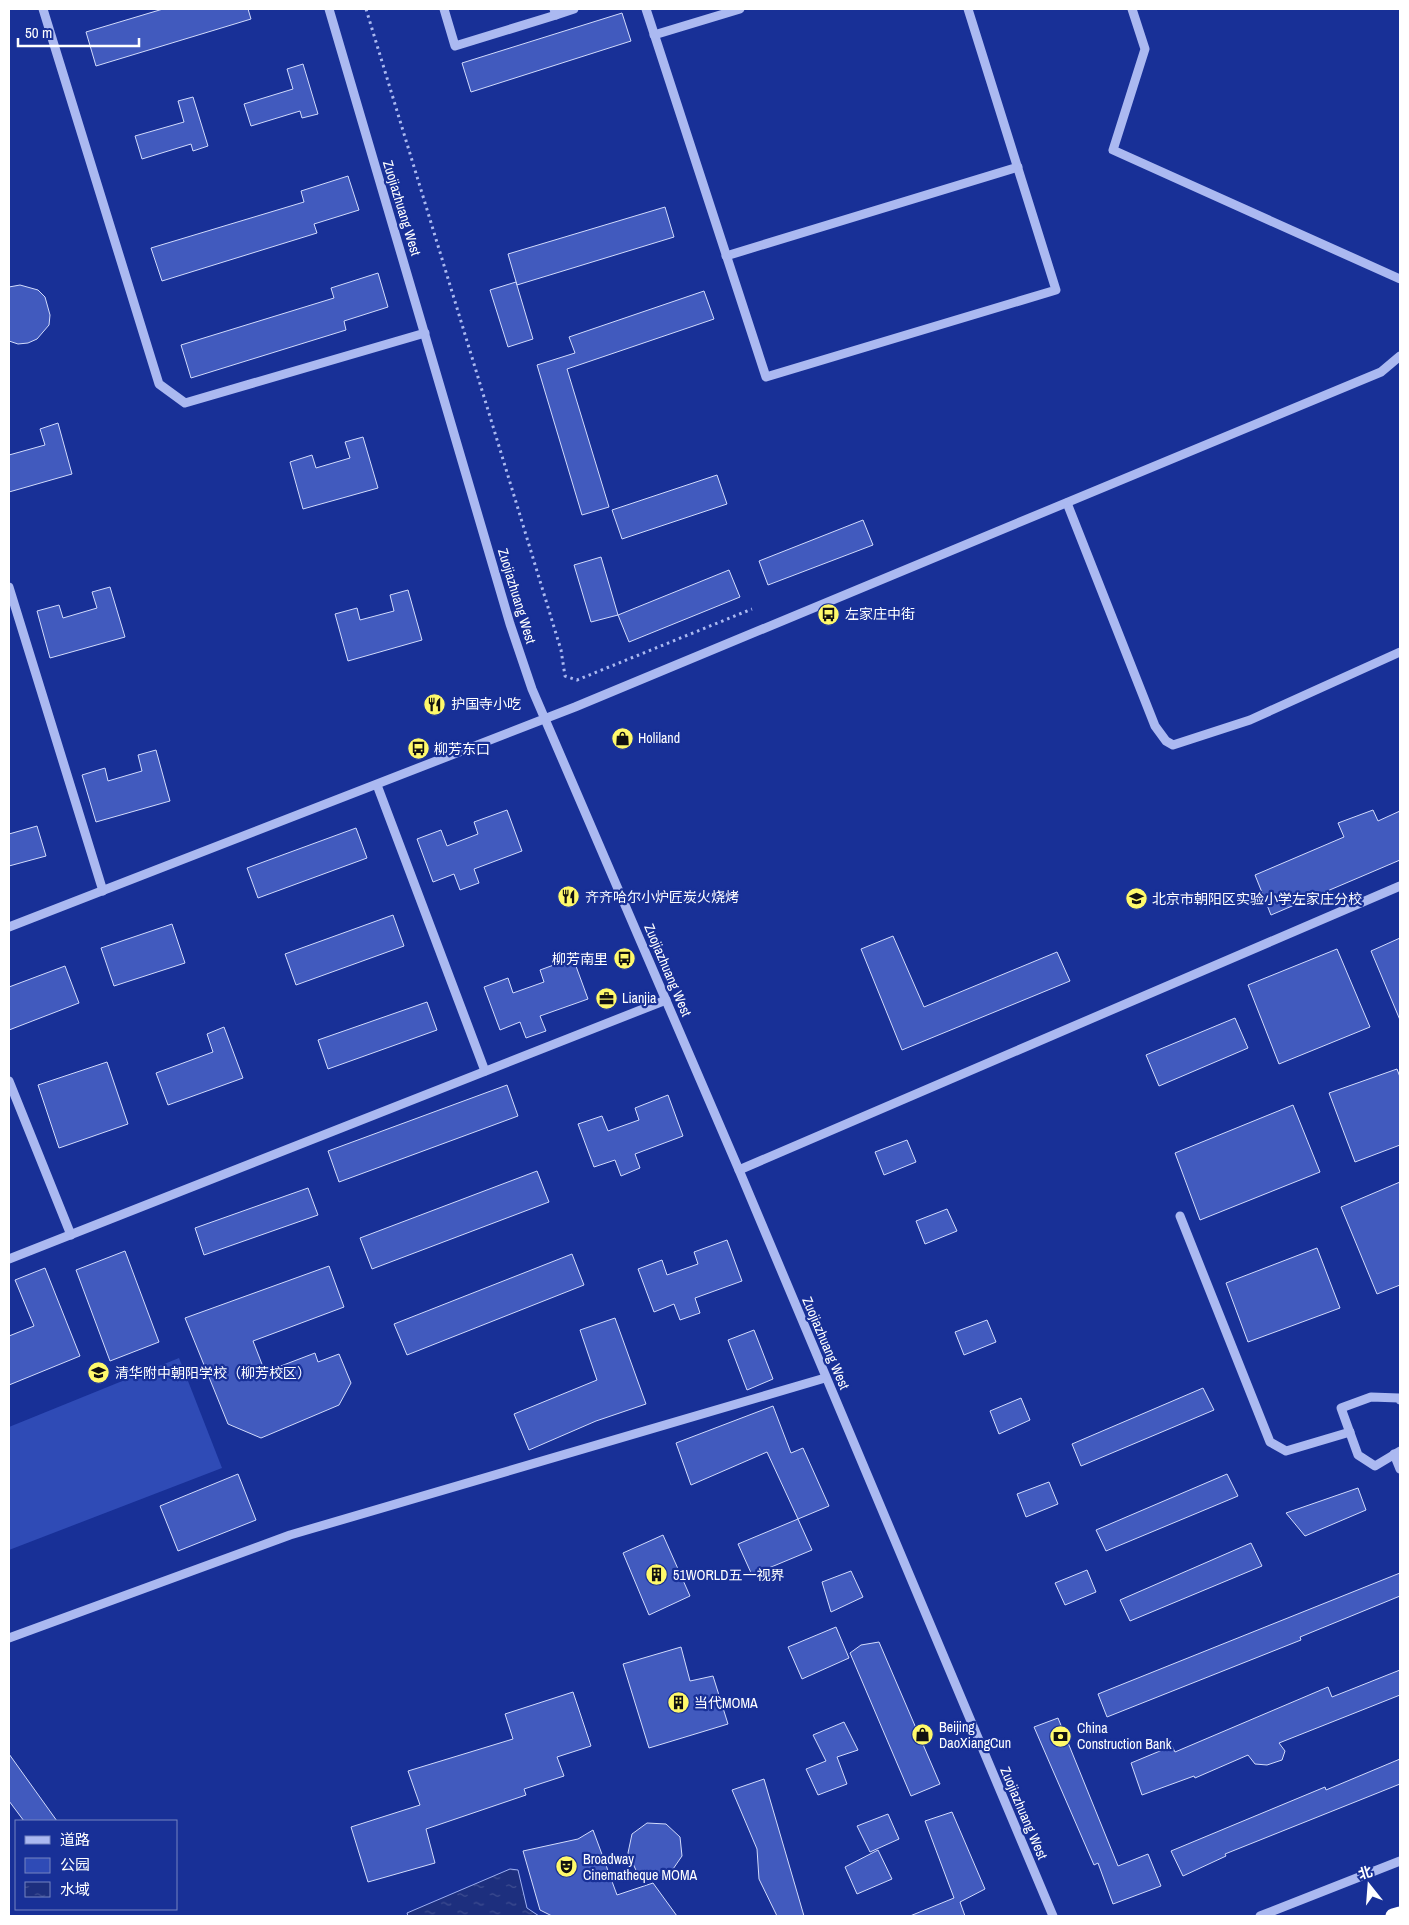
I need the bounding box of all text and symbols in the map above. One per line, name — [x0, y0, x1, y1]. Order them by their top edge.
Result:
scale bar — [18, 15, 139, 47]
text: 50 m — [25, 22, 52, 43]
street label: Zuojiazhuang West — [379, 158, 425, 258]
street label: Zuojiazhuang West — [494, 546, 540, 646]
bus stop icon: 左家庄中街 — [817, 602, 841, 626]
place label: 左家庄中街 — [845, 605, 915, 623]
restaurant icon: 护国寺小吃 — [423, 692, 447, 716]
place label: 护国寺小吃 — [451, 695, 521, 713]
shop icon: Holiland — [610, 726, 634, 750]
place label: Holiland — [638, 729, 680, 747]
bus stop icon: 柳芳东口 — [406, 737, 430, 761]
place label: 柳芳东口 — [434, 740, 490, 758]
restaurant icon: 齐齐哈尔小炉匠炭火烧烤 — [557, 885, 581, 909]
school or university icon: 北京市朝阳区实验小学左家庄分校 — [1124, 887, 1148, 911]
place label: 齐齐哈尔小炉匠炭火烧烤 — [585, 888, 739, 906]
place label: 北京市朝阳区实验小学左家庄分校 — [1152, 890, 1362, 908]
street label: Zuojiazhuang West — [640, 921, 696, 1019]
bus stop icon: 柳芳南里 — [612, 947, 636, 971]
place label: 柳芳南里 — [552, 950, 608, 968]
office icon: Lianjia — [594, 986, 618, 1010]
place label: Lianjia — [622, 989, 657, 1007]
street label: Zuojiazhuang West — [798, 1294, 854, 1392]
school or university icon: 清华附中朝阳学校（柳芳校区） — [87, 1361, 111, 1385]
place label: 清华附中朝阳学校（柳芳校区） — [115, 1364, 311, 1382]
building icon: 51WORLD五一视界 — [645, 1563, 669, 1587]
place label: 51WORLD五一视界 — [673, 1566, 785, 1584]
building icon: 当代MOMA — [666, 1691, 690, 1715]
place label: 当代MOMA — [694, 1694, 758, 1712]
place label: Beijing DaoXiangCun — [939, 1718, 1011, 1752]
place label: China Construction Bank — [1077, 1719, 1172, 1753]
shop icon: Beijing DaoXiangCun — [911, 1723, 935, 1747]
bank icon: China Construction Bank — [1049, 1724, 1073, 1748]
street label: Zuojiazhuang West — [996, 1764, 1052, 1862]
legend — [15, 1820, 178, 1910]
text: 道路 — [60, 1829, 90, 1850]
place label: Broadway Cinematheque MOMA — [583, 1850, 698, 1884]
text: 公园 — [60, 1854, 90, 1875]
theatre icon: Broadway Cinematheque MOMA — [555, 1855, 579, 1879]
north arrow — [1344, 1860, 1394, 1910]
text: 北 — [1356, 1862, 1375, 1883]
text: 水域 — [60, 1879, 90, 1900]

